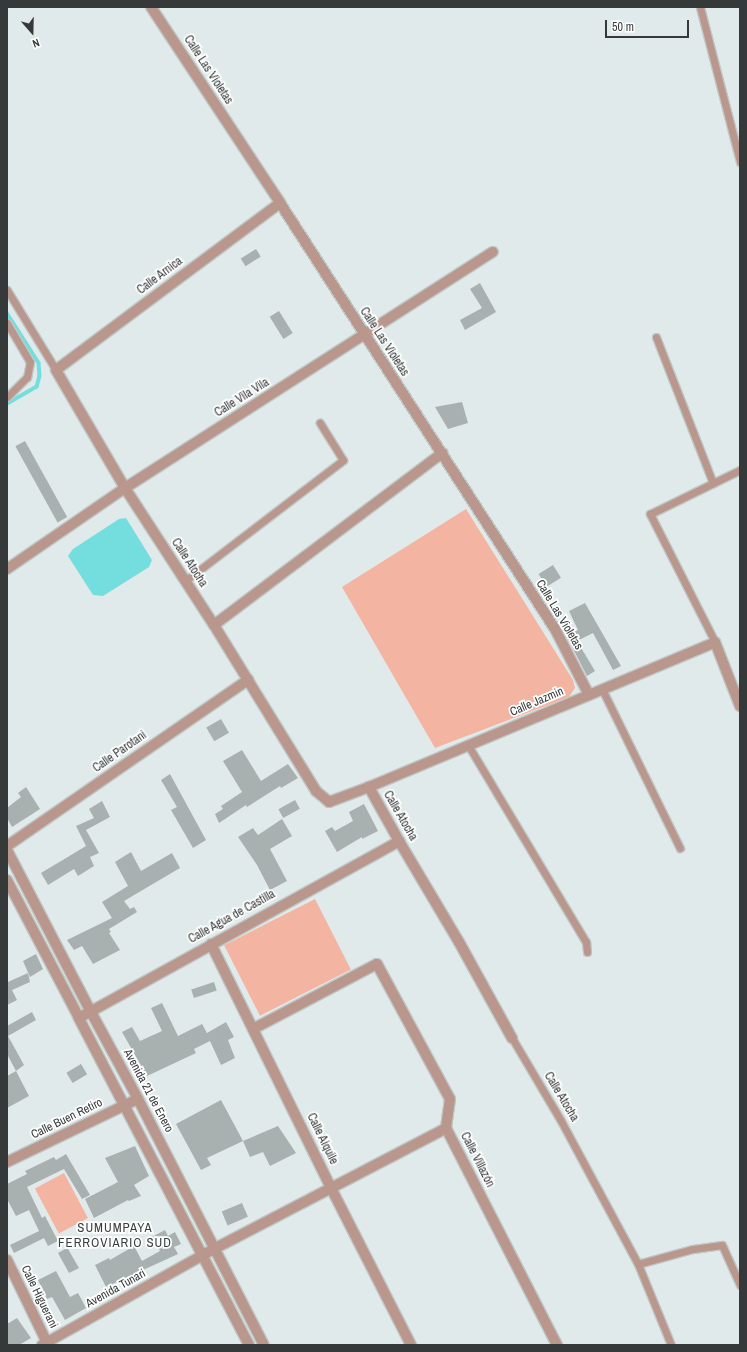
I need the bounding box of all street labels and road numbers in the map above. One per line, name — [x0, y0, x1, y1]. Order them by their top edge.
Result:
street label: Calle Las Violetas — [180, 33, 236, 107]
street label: Calle Arnica — [134, 254, 186, 298]
street label: Calle Las Violetas — [356, 305, 412, 379]
street label: Calle Vila Vila — [212, 376, 272, 420]
street label: Calle Atocha — [168, 536, 210, 590]
street label: Calle Las Violetas — [532, 577, 586, 653]
street label: Calle Jazmin — [508, 684, 566, 720]
street label: Calle Parotani — [90, 728, 150, 776]
street label: Calle Atocha — [380, 788, 420, 844]
street label: Calle Agua de Castilla — [186, 887, 278, 947]
street label: Avenida 21 de Enero — [120, 1047, 176, 1135]
street label: Calle Atocha — [540, 1069, 582, 1125]
street label: Calle Buen Retiro — [29, 1096, 105, 1142]
street label: Calle Aiquile — [303, 1111, 341, 1167]
street label: Calle Villazón — [457, 1130, 497, 1190]
street label: Calle Higuerani — [18, 1263, 60, 1331]
street label: Avenida Tunari — [84, 1267, 148, 1311]

